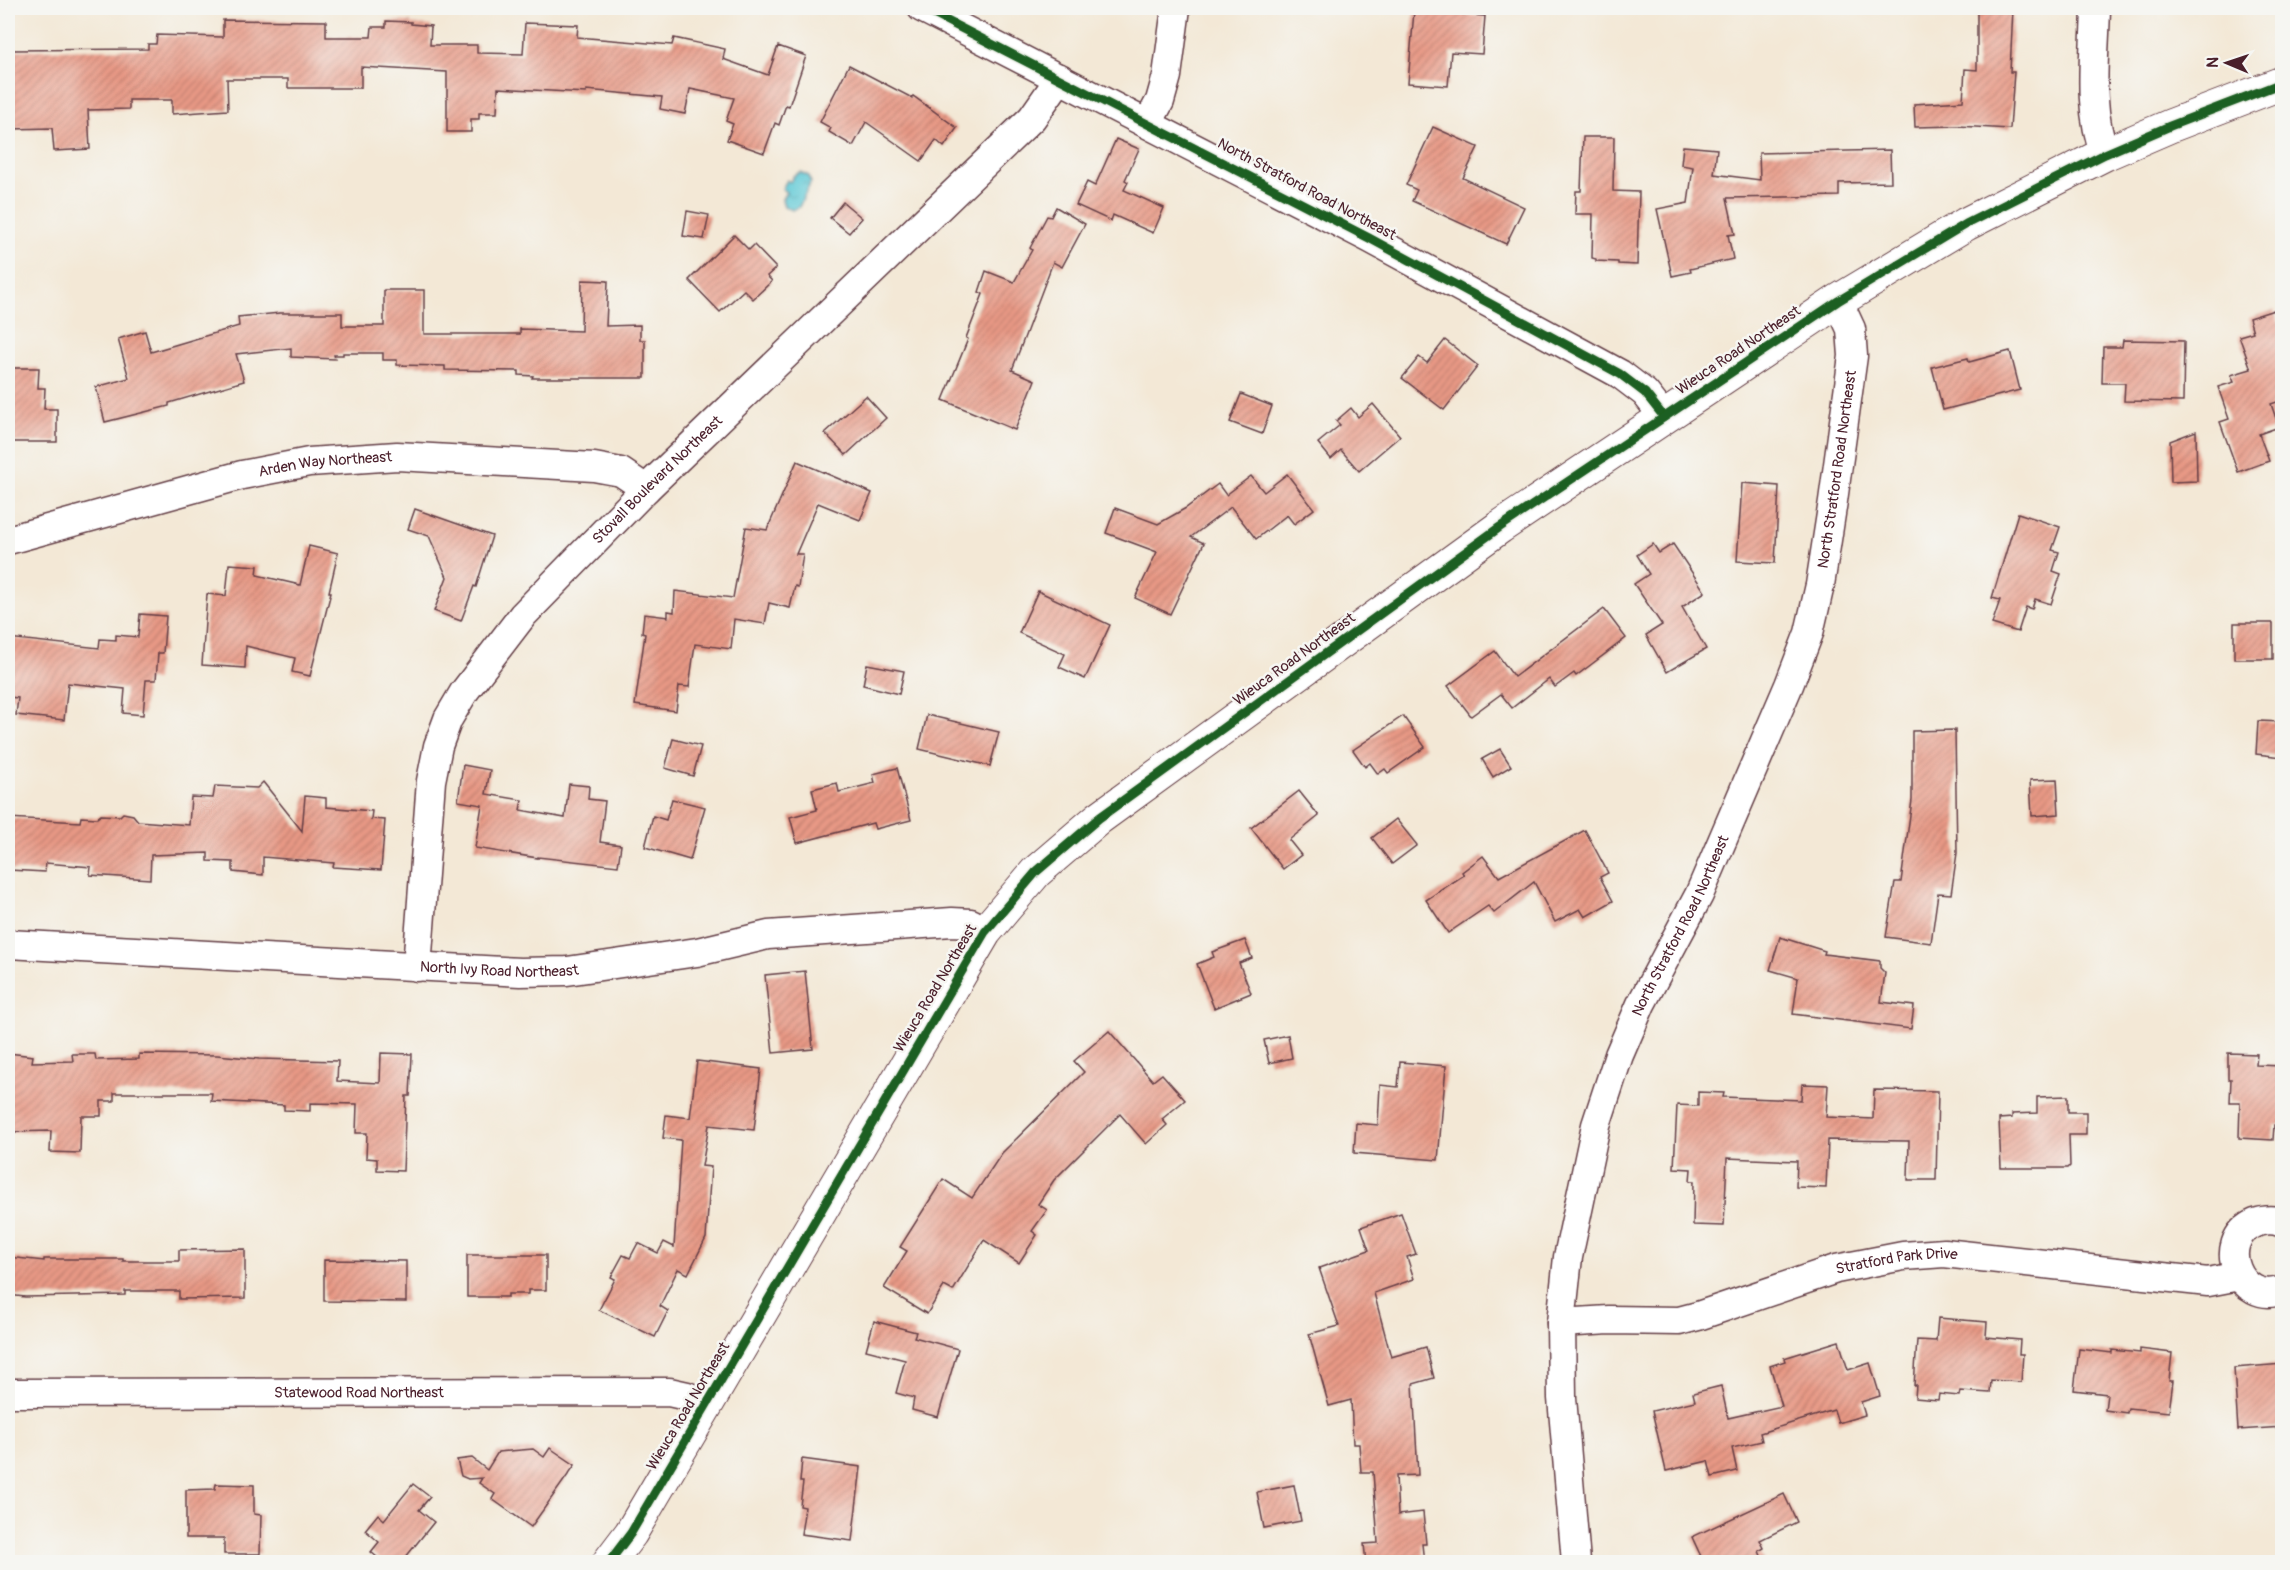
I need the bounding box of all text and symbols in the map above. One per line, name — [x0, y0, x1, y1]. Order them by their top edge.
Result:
north arrow — [2197, 33, 2257, 93]
text: N — [2203, 57, 2223, 68]
street label: North Stratford Road Northeast — [1214, 134, 1400, 245]
street label: Wieuca Road Northeast — [1672, 301, 1805, 399]
street label: North Stratford Road Northeast — [1814, 368, 1861, 570]
street label: Stovall Boulevard Northeast — [588, 411, 727, 548]
street label: Arden Way Northeast — [257, 447, 394, 482]
street label: Wieuca Road Northeast — [1230, 608, 1360, 710]
street label: North Stratford Road Northeast — [1628, 831, 1734, 1019]
street label: Wieuca Road Northeast — [890, 920, 982, 1056]
street label: North Ivy Road Northeast — [419, 958, 581, 982]
street label: Stratford Park Drive — [1834, 1244, 1959, 1279]
street label: Wieuca Road Northeast — [643, 1338, 735, 1474]
street label: Statewood Road Northeast — [274, 1383, 445, 1403]

